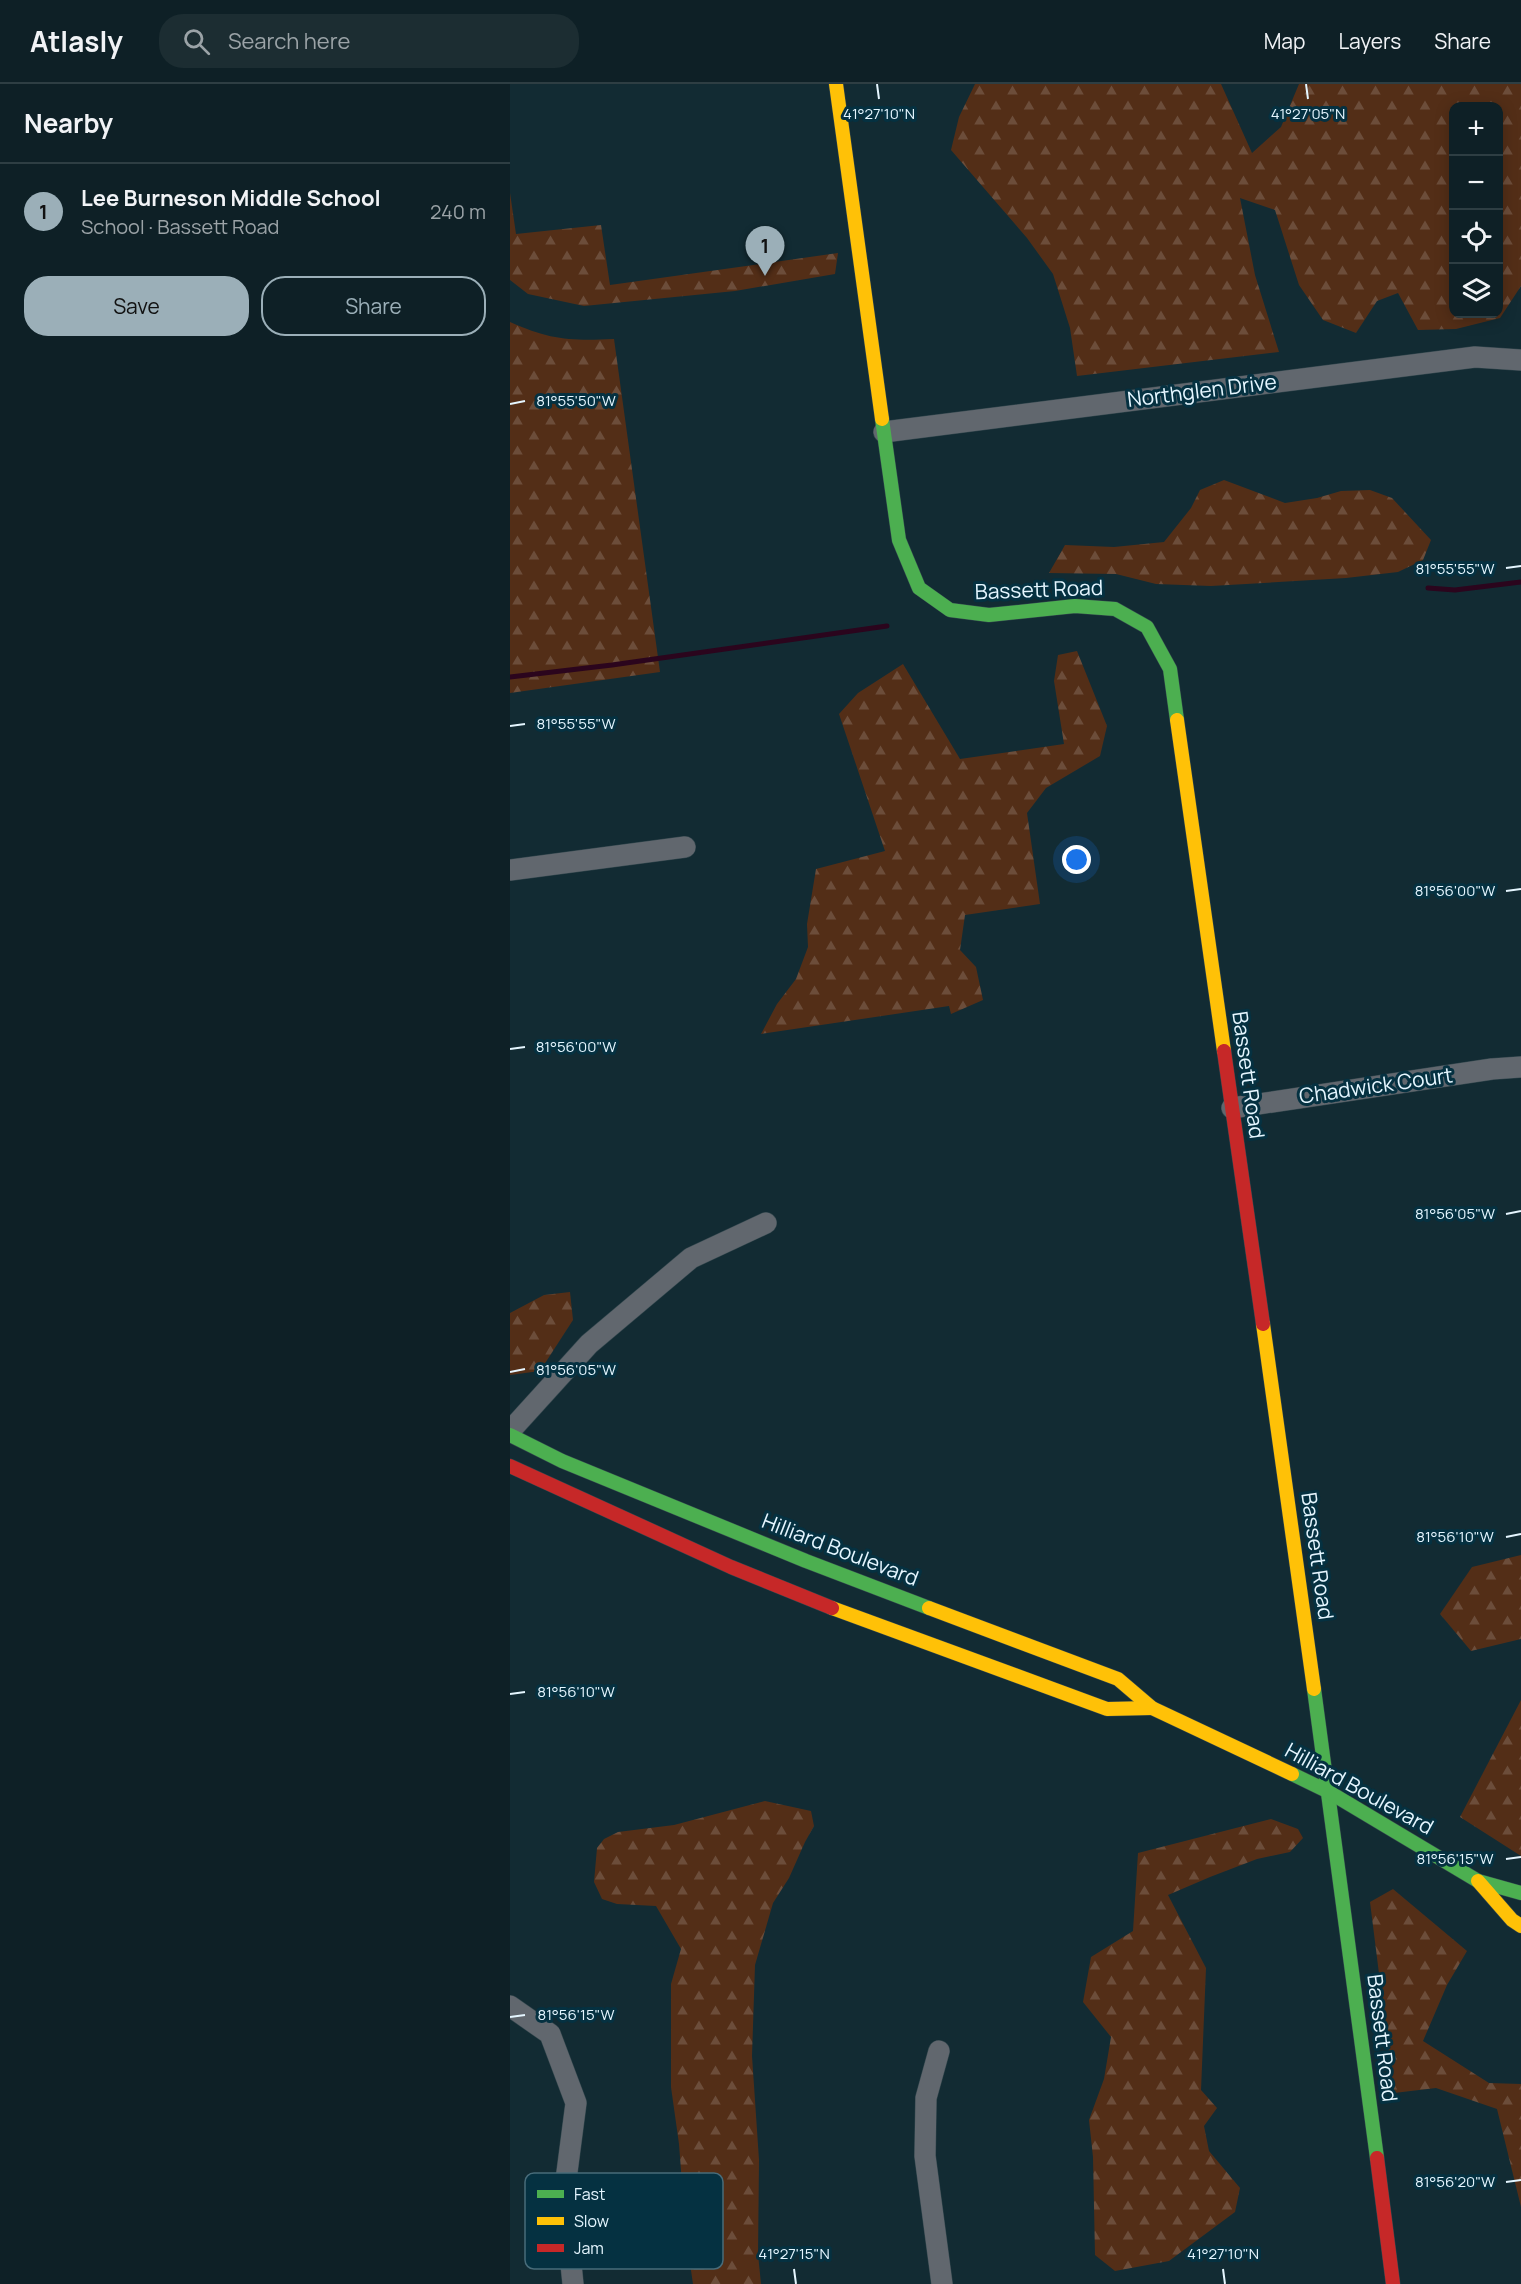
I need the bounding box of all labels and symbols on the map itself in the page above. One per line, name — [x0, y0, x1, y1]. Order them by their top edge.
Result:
text: 41°27'10"N — [843, 103, 915, 124]
text: 41°27'05"N — [1271, 103, 1345, 124]
pin: 1 — [746, 226, 784, 276]
street label: Northglen Drive — [1126, 367, 1278, 413]
text: 81°55'50"W — [536, 390, 616, 411]
text: 81°55'55"W — [1415, 558, 1495, 579]
street label: Bassett Road — [974, 573, 1104, 605]
text: 81°55'55"W — [536, 713, 616, 734]
your location — [1062, 845, 1091, 874]
text: 81°56'00"W — [1415, 880, 1495, 901]
street label: Bassett Road — [1226, 1009, 1272, 1140]
text: 81°56'00"W — [536, 1036, 616, 1057]
street label: Chadwick Court — [1297, 1060, 1454, 1110]
text: 81°56'05"W — [1415, 1203, 1495, 1224]
text: 81°56'05"W — [536, 1359, 616, 1380]
street label: Bassett Road — [1295, 1490, 1341, 1621]
street label: Hilliard Boulevard — [758, 1506, 923, 1592]
text: 81°56'10"W — [1416, 1526, 1494, 1547]
text: 81°56'10"W — [537, 1681, 615, 1702]
street label: Hilliard Boulevard — [1280, 1736, 1439, 1841]
text: 81°56'15"W — [1417, 1848, 1493, 1869]
street label: Bassett Road — [1361, 1972, 1405, 2103]
text: 81°56'15"W — [538, 2004, 614, 2025]
text: 81°56'20"W — [1415, 2171, 1495, 2192]
legend — [525, 2173, 723, 2269]
text: Fast — [574, 2183, 605, 2205]
text: Slow — [574, 2210, 609, 2232]
text: Jam — [574, 2237, 604, 2259]
text: 41°27'15"N — [758, 2243, 830, 2264]
text: 41°27'10"N — [1187, 2243, 1259, 2264]

